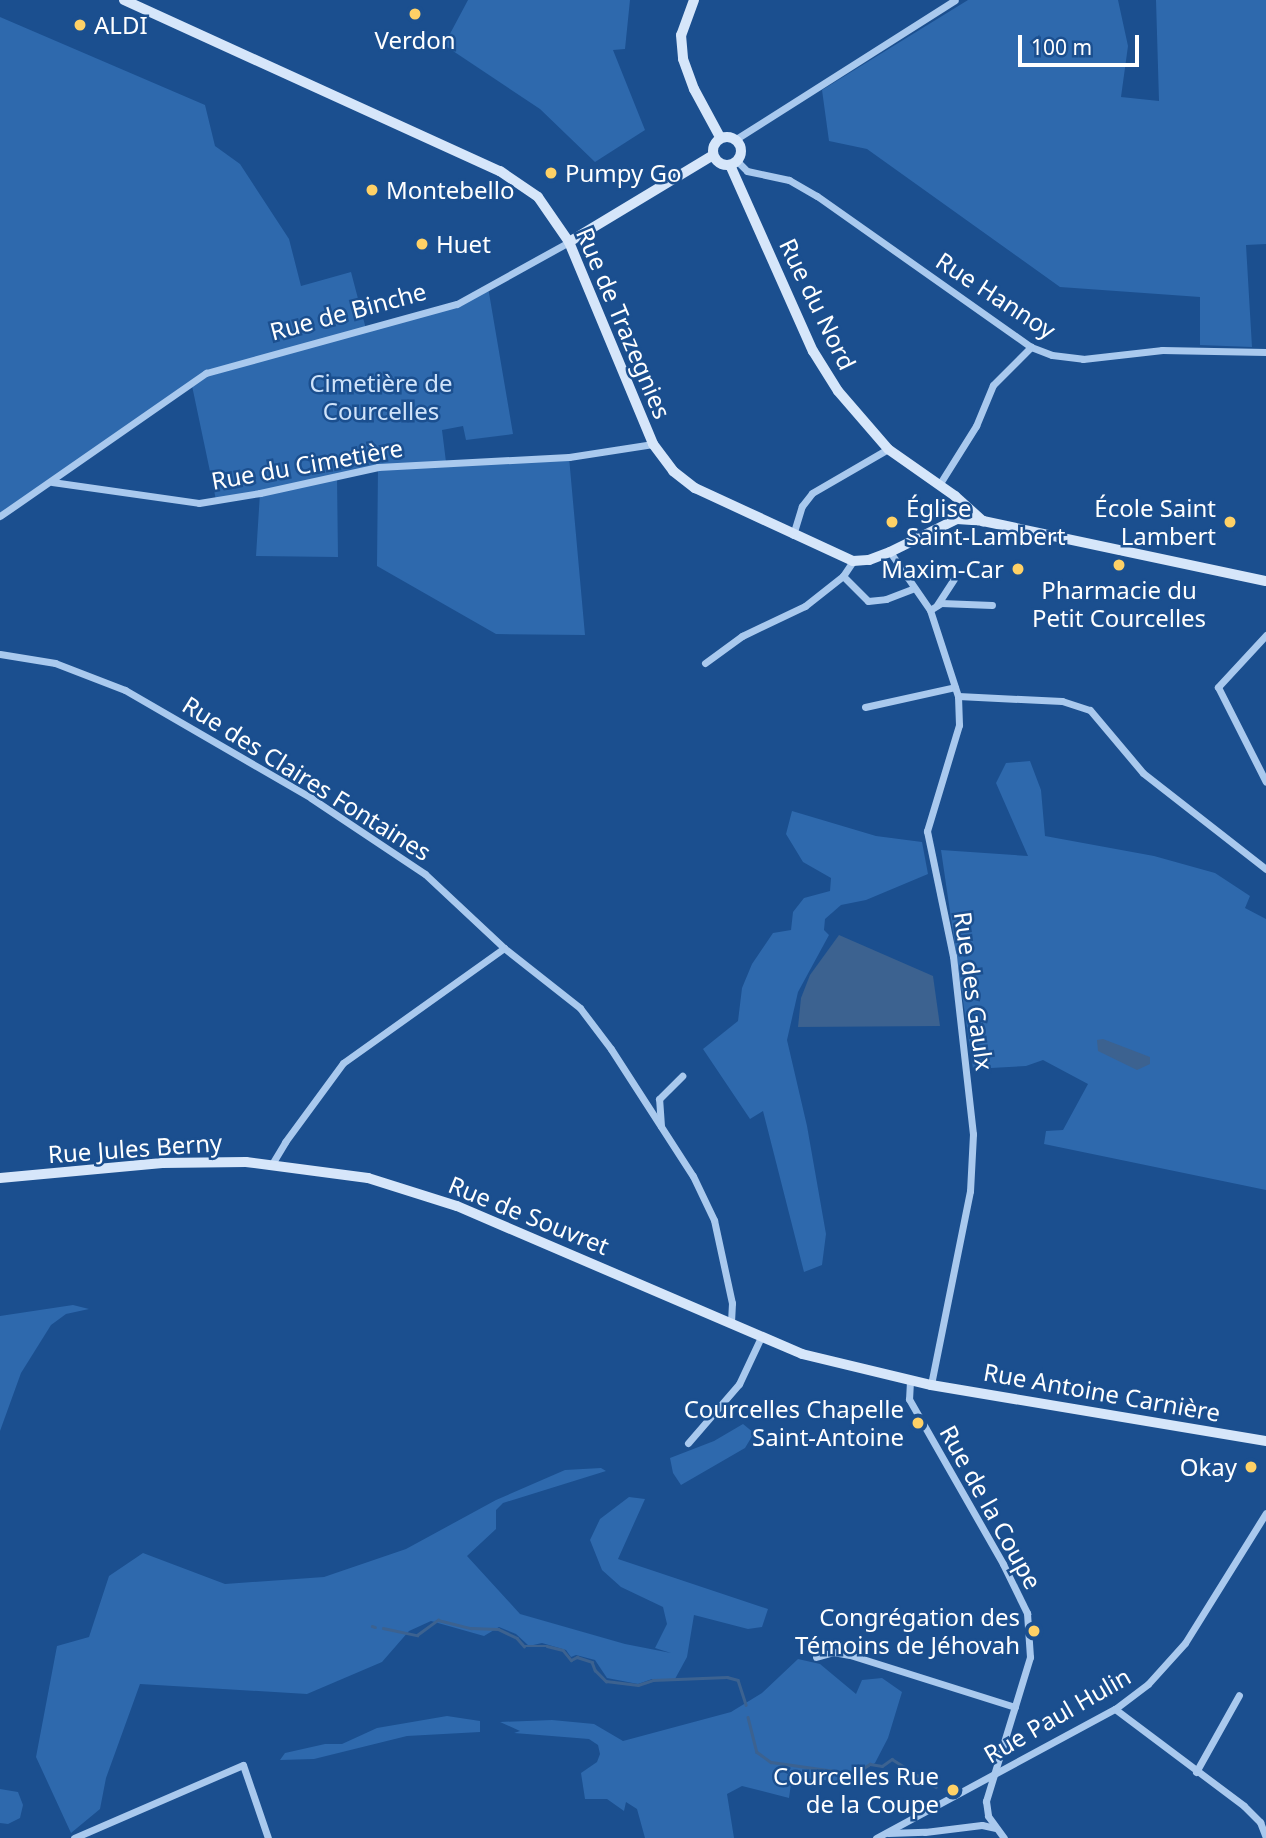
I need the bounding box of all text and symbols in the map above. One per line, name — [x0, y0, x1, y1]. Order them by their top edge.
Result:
marker: Verdon — [407, 6, 423, 22]
place label: ALDI — [94, 11, 148, 39]
marker: ALDI — [72, 17, 88, 33]
scale bar — [1021, 21, 1142, 65]
place label: Verdon — [375, 26, 455, 54]
text: 100 m — [1031, 33, 1092, 61]
place label: Pumpy Go — [565, 159, 682, 187]
marker: Pumpy Go — [543, 165, 559, 181]
place label: Montebello — [386, 176, 515, 204]
marker: Montebello — [364, 182, 380, 198]
street label: Rue de Trazegnies — [571, 223, 677, 423]
place label: Huet — [436, 230, 491, 258]
street label: Rue du Nord — [774, 234, 862, 374]
marker: Huet — [414, 236, 430, 252]
street label: Rue Hannoy — [931, 246, 1061, 344]
street label: Rue de Binche — [267, 276, 429, 346]
park label: Cimetière de Courcelles — [309, 369, 453, 425]
street label: Rue du Cimetière — [209, 433, 405, 495]
place label: Église Saint-Lambert — [906, 494, 1065, 550]
place label: École Saint Lambert — [1094, 494, 1216, 550]
marker: Église Saint-Lambert — [884, 514, 900, 530]
marker: École Saint Lambert — [1222, 514, 1238, 530]
place label: Maxim-Car — [881, 555, 1004, 583]
marker: Pharmacie du Petit Courcelles — [1111, 557, 1127, 573]
marker: Maxim-Car — [1010, 561, 1026, 577]
place label: Pharmacie du Petit Courcelles — [1032, 576, 1206, 632]
street label: Rue des Claires Fontaines — [178, 690, 436, 866]
street label: Rue des Gaulx — [949, 910, 999, 1072]
street label: Rue Jules Berny — [47, 1128, 223, 1168]
street label: Rue de Souvret — [445, 1170, 613, 1260]
street label: Rue Antoine Carnière — [981, 1357, 1223, 1427]
place label: Courcelles Chapelle Saint-Antoine — [684, 1395, 904, 1451]
marker: Courcelles Chapelle Saint-Antoine — [910, 1415, 926, 1431]
street label: Rue de la Coupe — [934, 1420, 1048, 1594]
place label: Okay — [1180, 1453, 1237, 1481]
marker: Okay — [1243, 1459, 1259, 1475]
place label: Congrégation des Témoins de Jéhovah — [795, 1603, 1020, 1659]
marker: Congrégation des Témoins de Jéhovah — [1026, 1623, 1042, 1639]
street label: Rue Paul Hulin — [979, 1661, 1135, 1769]
place label: Courcelles Rue de la Coupe — [773, 1762, 939, 1818]
marker: Courcelles Rue de la Coupe — [945, 1782, 961, 1798]

